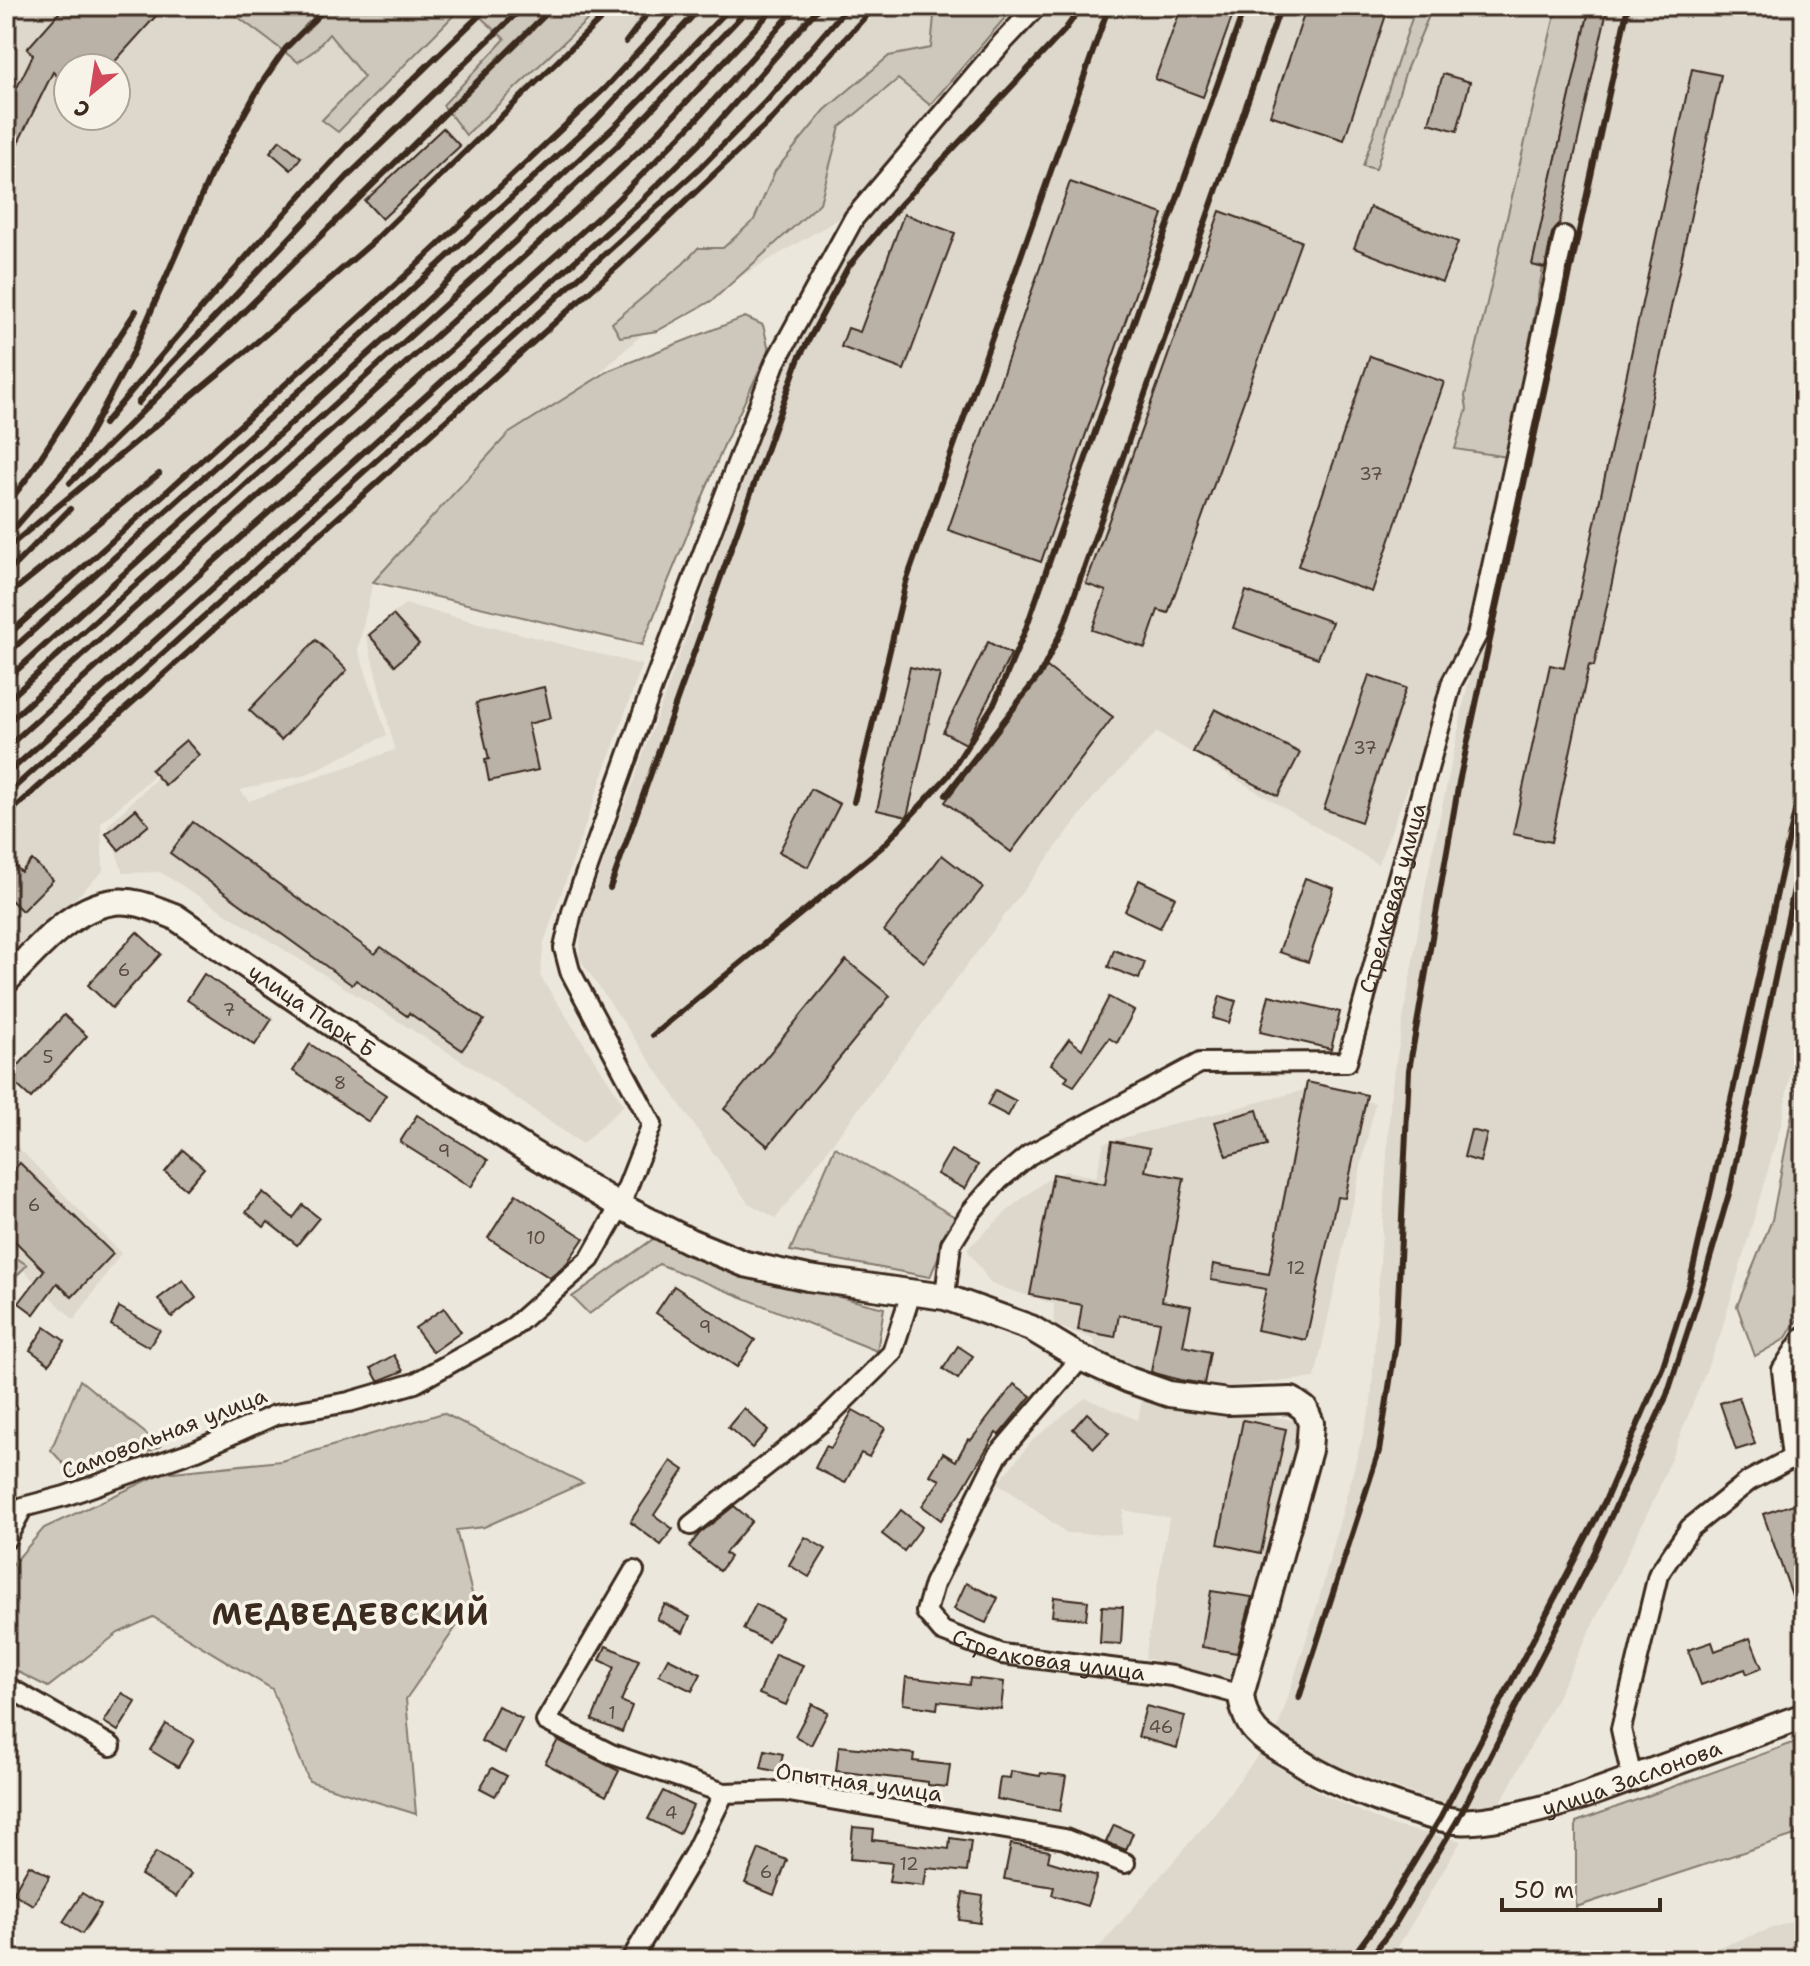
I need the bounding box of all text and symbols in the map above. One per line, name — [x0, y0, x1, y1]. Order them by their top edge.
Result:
north arrow — [52, 52, 132, 132]
text: С — [69, 93, 95, 125]
house number: 37 — [1359, 462, 1383, 486]
house number: 37 — [1353, 736, 1377, 760]
street label: Стрелковая улица — [1353, 799, 1433, 997]
street label: улица Парк Б — [242, 957, 381, 1064]
house number: 6 — [118, 958, 130, 982]
house number: 7 — [223, 998, 235, 1022]
house number: 5 — [42, 1045, 54, 1069]
house number: 8 — [334, 1071, 346, 1095]
house number: 9 — [438, 1139, 450, 1163]
house number: 6 — [28, 1193, 40, 1217]
house number: 10 — [526, 1226, 546, 1250]
house number: 12 — [1286, 1256, 1306, 1280]
house number: 9 — [699, 1315, 711, 1339]
street label: Самовольная улица — [57, 1381, 271, 1486]
district label: МЕДВЕДЕВСКИЙ — [212, 1594, 491, 1635]
street label: Стрелковая улица — [948, 1622, 1147, 1687]
house number: 1 — [608, 1701, 616, 1725]
house number: 46 — [1149, 1715, 1173, 1739]
street label: улица Заслонова — [1539, 1733, 1726, 1823]
street label: Опытная улица — [774, 1756, 944, 1809]
house number: 4 — [665, 1801, 677, 1825]
house number: 12 — [899, 1852, 919, 1876]
house number: 6 — [760, 1860, 772, 1884]
scale bar — [1502, 1862, 1660, 1912]
text: 50 m — [1514, 1874, 1574, 1906]

